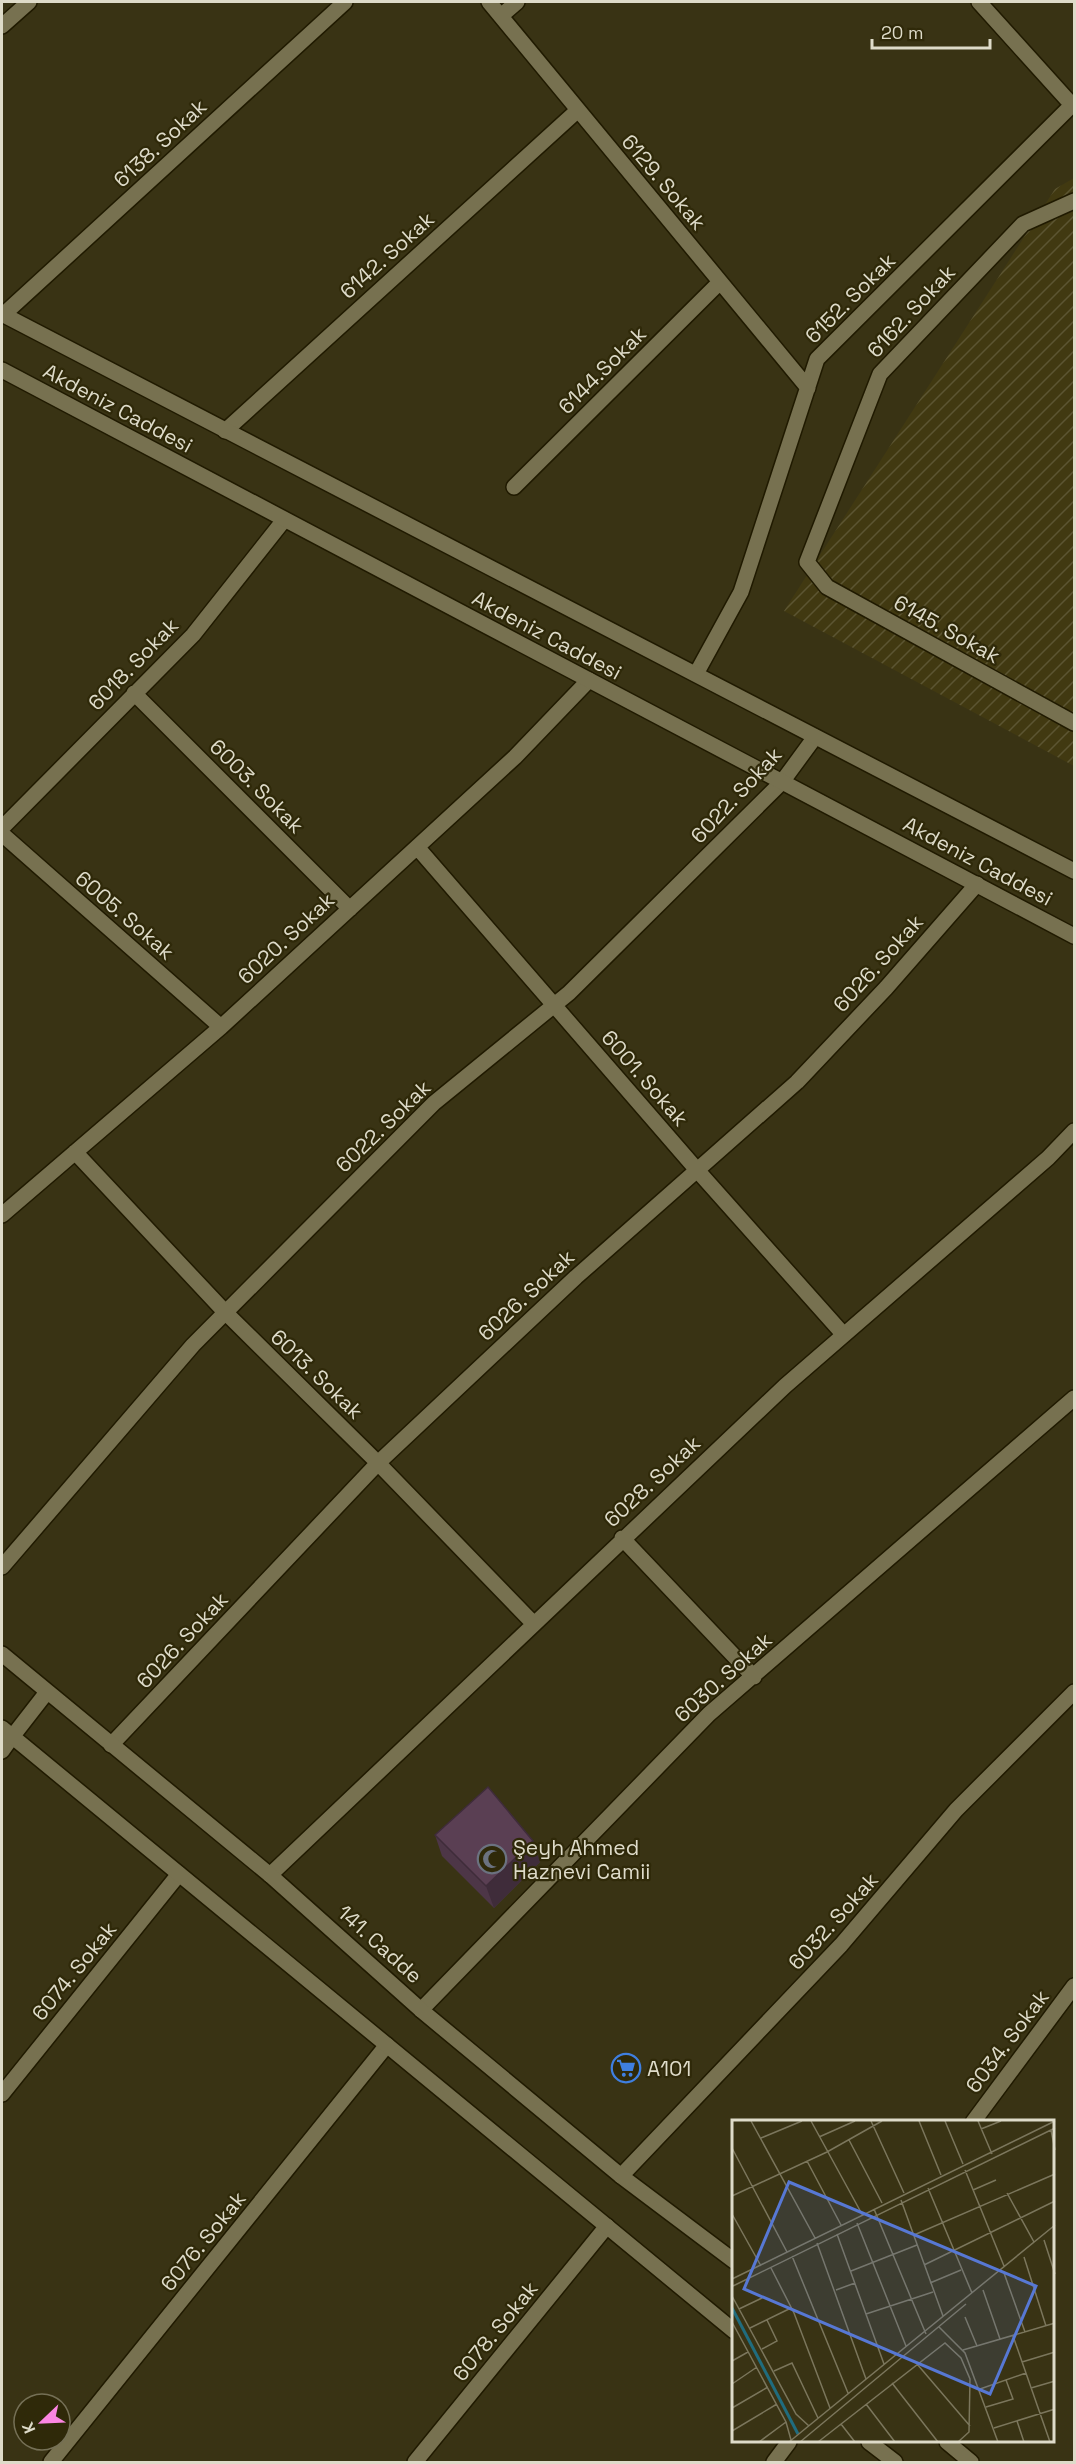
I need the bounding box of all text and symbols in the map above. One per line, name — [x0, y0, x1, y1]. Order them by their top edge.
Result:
scale bar — [872, 12, 990, 50]
text: 20 m — [881, 21, 924, 44]
street label: 6138. Sokak — [108, 93, 212, 193]
street label: 6129. Sokak — [616, 128, 712, 236]
street label: 6142. Sokak — [334, 206, 440, 304]
street label: 6152. Sokak — [799, 247, 901, 349]
street label: 6162. Sokak — [861, 259, 961, 363]
street label: 6144.Sokak — [552, 320, 652, 420]
street label: Akdeniz Caddesi — [39, 357, 197, 459]
street label: Akdeniz Caddesi — [468, 584, 626, 686]
street label: 6145. Sokak — [889, 589, 1005, 669]
street label: 6018. Sokak — [82, 612, 184, 716]
street label: 6003. Sokak — [204, 733, 310, 839]
street label: 6022. Sokak — [685, 741, 787, 849]
street label: Akdeniz Caddesi — [899, 810, 1057, 912]
street label: 6005. Sokak — [70, 865, 180, 965]
street label: 6020. Sokak — [232, 886, 340, 990]
street label: 6026. Sokak — [827, 909, 929, 1017]
street label: 6001. Sokak — [596, 1024, 694, 1132]
street label: 6022. Sokak — [330, 1074, 436, 1178]
street label: 6026. Sokak — [472, 1243, 580, 1347]
street label: 6013. Sokak — [265, 1323, 369, 1425]
street label: 6028. Sokak — [598, 1429, 706, 1533]
street label: 6026. Sokak — [130, 1586, 234, 1694]
street label: 6030. Sokak — [668, 1626, 778, 1728]
place label: Şeyh Ahmed Haznevi Camii — [513, 1834, 650, 1885]
mosque icon: Şeyh Ahmed Haznevi Camii — [476, 1843, 508, 1875]
street label: 6032. Sokak — [782, 1867, 884, 1975]
street label: 141. Cadde — [332, 1899, 428, 1989]
street label: 6074. Sokak — [26, 1916, 122, 2026]
street label: 6034. Sokak — [959, 1984, 1055, 2098]
supermarket icon: A101 — [610, 2052, 642, 2084]
place label: A101 — [647, 2055, 691, 2082]
inset map — [732, 2120, 1055, 2443]
street label: 6076. Sokak — [155, 2186, 251, 2296]
street label: 6078. Sokak — [446, 2275, 544, 2387]
north arrow — [12, 2392, 72, 2452]
text: K — [17, 2419, 40, 2436]

